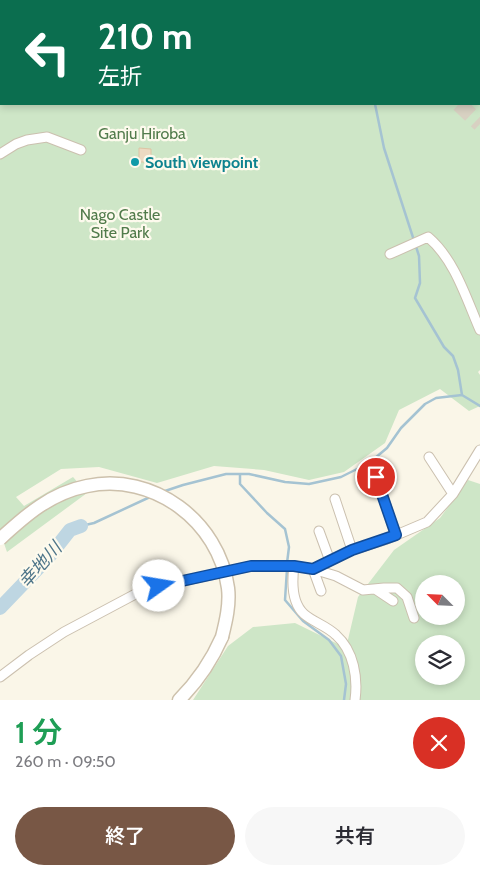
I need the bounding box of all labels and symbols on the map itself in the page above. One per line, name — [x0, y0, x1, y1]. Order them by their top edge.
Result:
park label: Ganju Hiroba — [98, 124, 186, 143]
place label: South viewpoint — [145, 153, 259, 172]
marker: South viewpoint — [129, 156, 141, 168]
park label: Nago Castle Site Park — [80, 205, 160, 242]
pin — [355, 456, 397, 498]
water label: 幸地川 — [14, 536, 68, 592]
position arrow — [132, 559, 184, 611]
north arrow — [415, 575, 465, 625]

